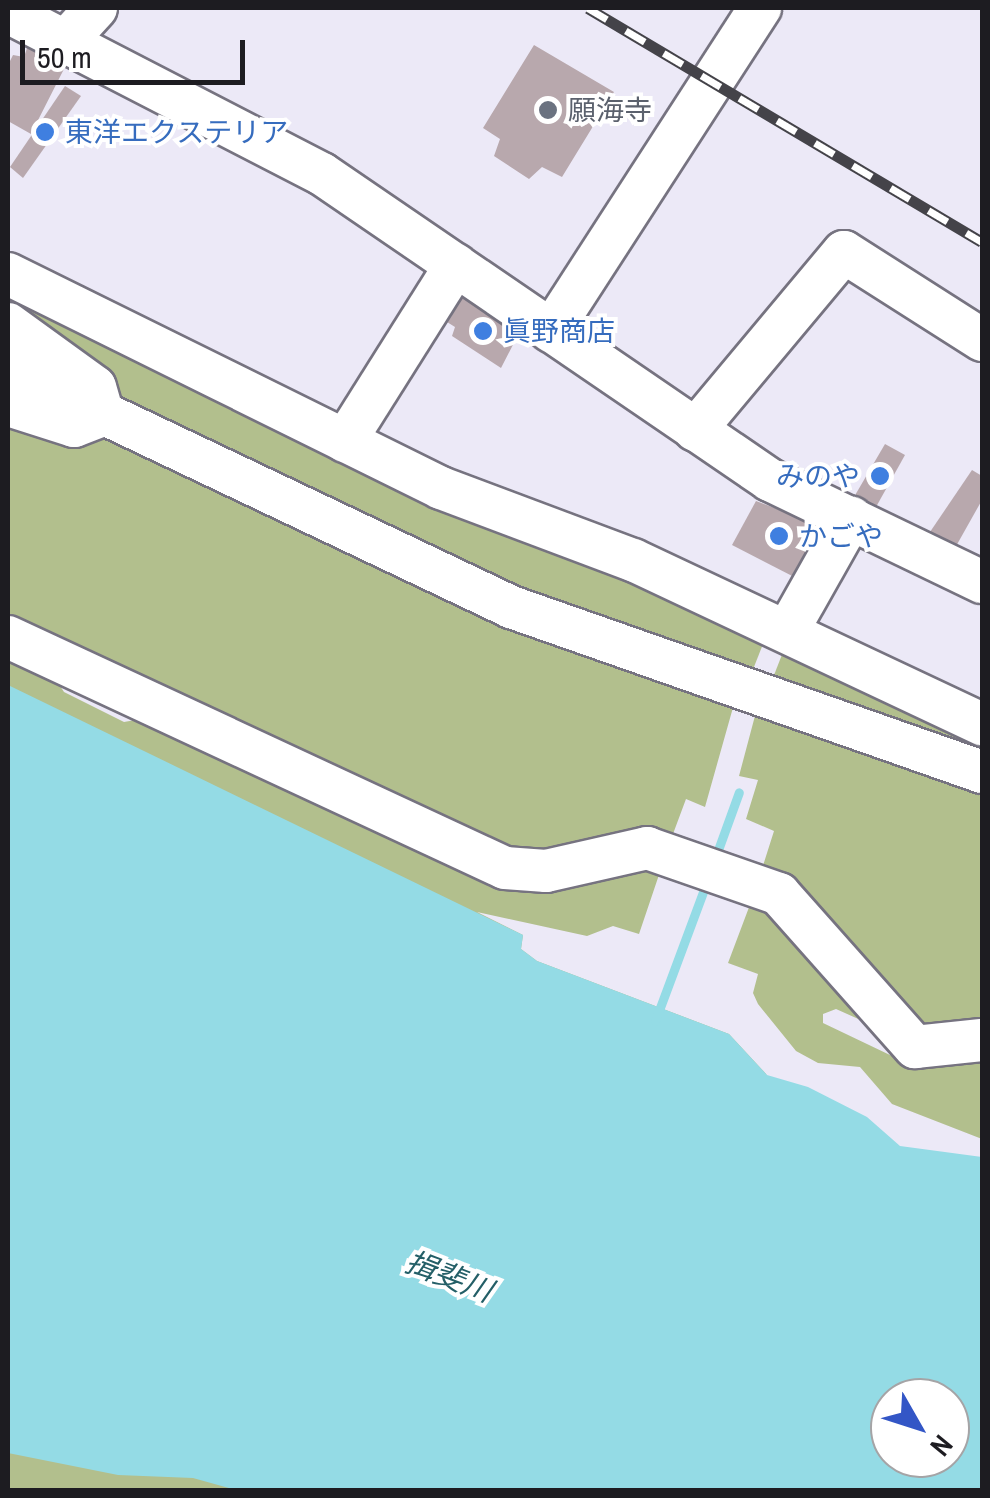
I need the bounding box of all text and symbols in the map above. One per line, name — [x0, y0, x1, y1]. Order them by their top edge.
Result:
scale bar — [25, 20, 250, 82]
text: 50 m — [37, 37, 92, 77]
place label: 願海寺 — [568, 93, 652, 127]
marker: 願海寺 — [537, 99, 559, 121]
place label: 東洋エクステリア — [65, 115, 289, 149]
marker: 東洋エクステリア — [34, 121, 56, 143]
place label: 眞野商店 — [503, 314, 615, 348]
marker: 眞野商店 — [472, 320, 494, 342]
place label: みのや — [776, 459, 860, 493]
marker: みのや — [869, 465, 891, 487]
place label: かごや — [799, 519, 883, 553]
marker: かごや — [768, 525, 790, 547]
water label: 揖斐川 — [401, 1243, 497, 1309]
north arrow — [870, 1378, 970, 1478]
text: N — [922, 1427, 962, 1464]

